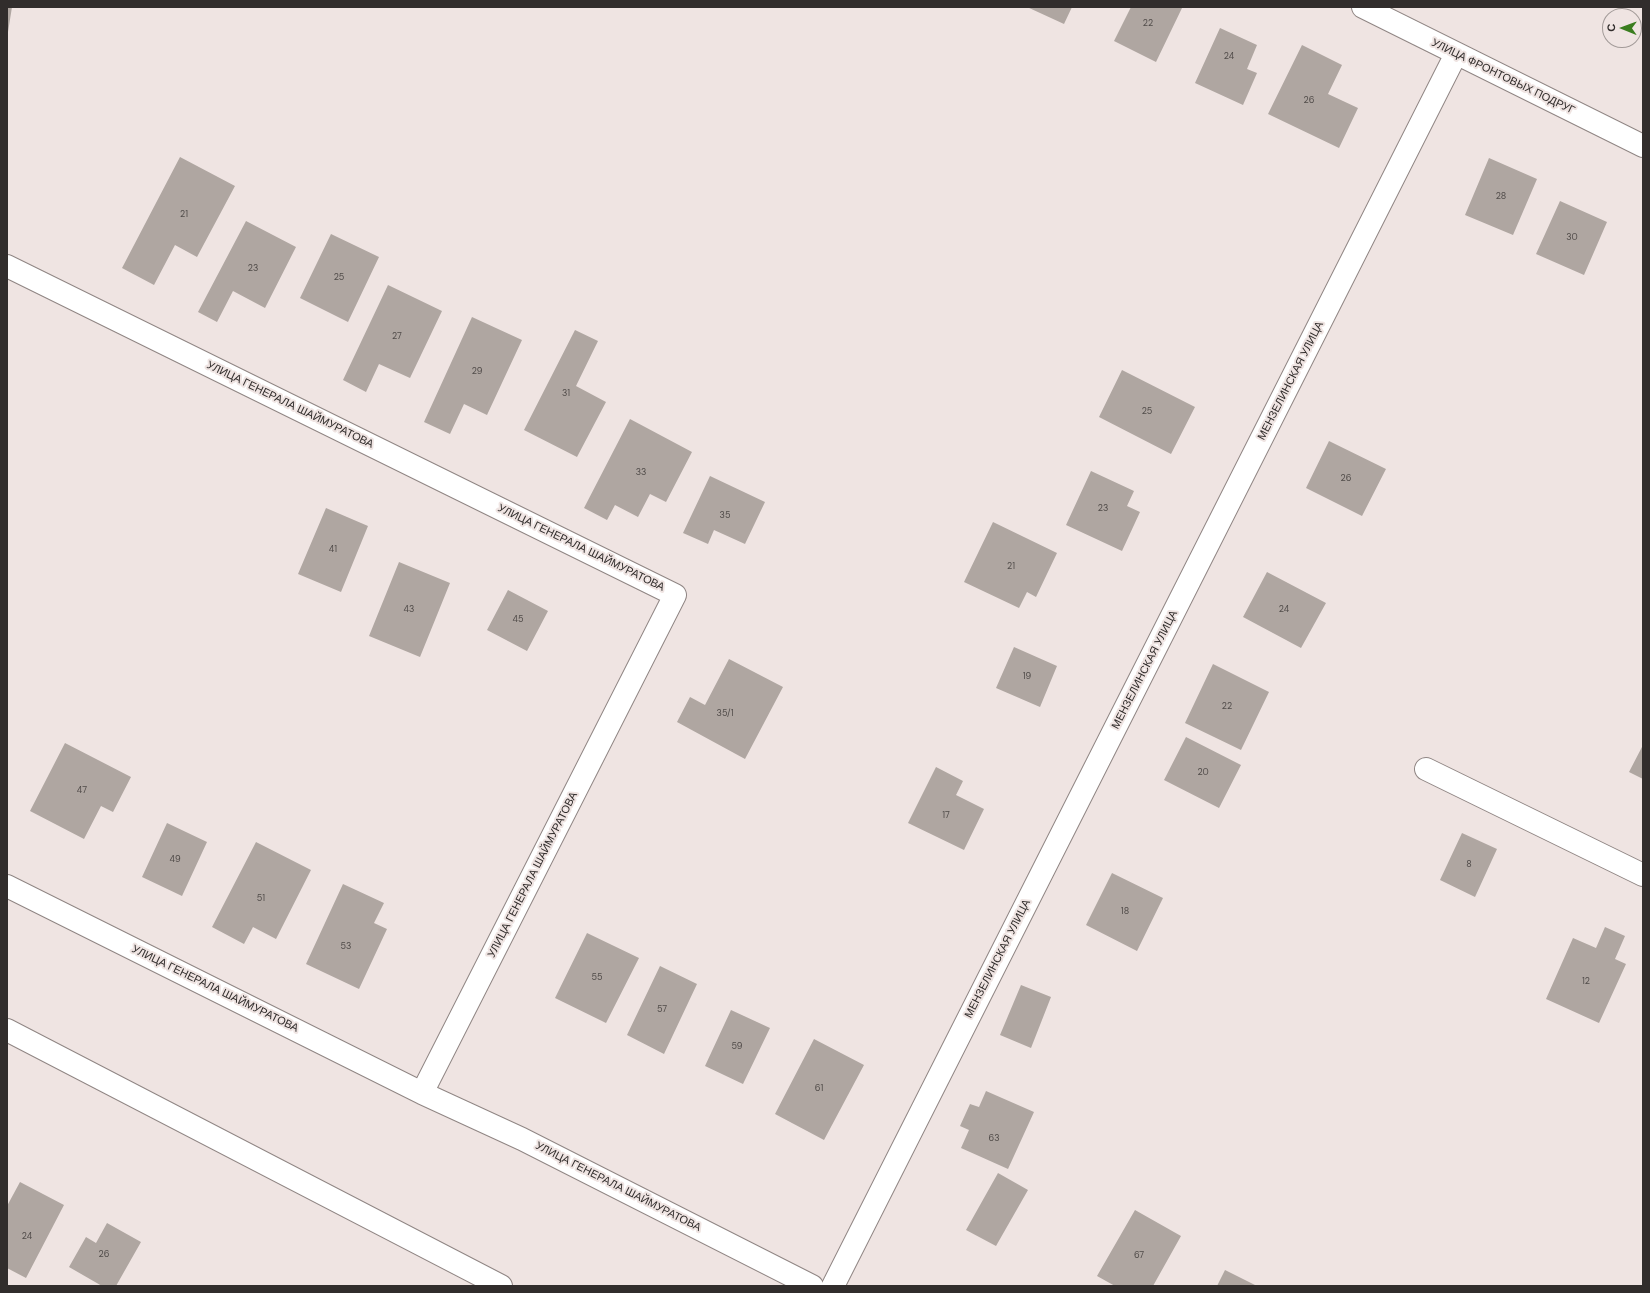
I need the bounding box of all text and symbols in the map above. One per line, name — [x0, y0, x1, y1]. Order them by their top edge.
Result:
north arrow — [1602, 8, 1642, 48]
house number: 22 — [1143, 19, 1153, 29]
text: С — [1604, 24, 1618, 32]
street label: УЛИЦА ФРОНТОВЫХ ПОДРУГ — [1429, 36, 1577, 118]
house number: 24 — [1224, 52, 1234, 62]
house number: 26 — [1304, 96, 1314, 106]
house number: 28 — [1496, 192, 1506, 202]
house number: 21 — [180, 210, 188, 220]
house number: 30 — [1566, 233, 1578, 243]
house number: 23 — [248, 264, 258, 274]
house number: 25 — [334, 273, 344, 283]
street label: МЕНЗЕЛИНСКАЯ УЛИЦА — [1255, 320, 1327, 442]
house number: 27 — [392, 332, 402, 342]
street label: УЛИЦА ГЕНЕРАЛА ШАЙМУРАТОВА — [204, 359, 376, 451]
house number: 29 — [472, 367, 482, 377]
house number: 31 — [562, 389, 570, 399]
house number: 25 — [1142, 407, 1152, 417]
house number: 33 — [636, 468, 646, 478]
house number: 26 — [1341, 474, 1351, 484]
street label: УЛИЦА ГЕНЕРАЛА ШАЙМУРАТОВА — [495, 502, 667, 594]
house number: 23 — [1098, 504, 1108, 514]
house number: 35 — [720, 511, 730, 521]
house number: 41 — [329, 545, 337, 555]
house number: 21 — [1007, 562, 1015, 572]
house number: 43 — [404, 605, 414, 615]
house number: 24 — [1279, 605, 1289, 615]
street label: МЕНЗЕЛИНСКАЯ УЛИЦА — [1109, 609, 1181, 731]
house number: 45 — [513, 615, 523, 625]
house number: 19 — [1023, 672, 1031, 682]
house number: 22 — [1222, 702, 1232, 712]
house number: 35/1 — [717, 709, 733, 719]
house number: 20 — [1197, 768, 1209, 778]
house number: 47 — [77, 786, 87, 796]
street label: УЛИЦА ГЕНЕРАЛА ШАЙМУРАТОВА — [485, 790, 581, 960]
house number: 17 — [942, 811, 950, 821]
house number: 49 — [169, 855, 181, 865]
house number: 8 — [1466, 860, 1472, 870]
house number: 51 — [257, 894, 265, 904]
street label: МЕНЗЕЛИНСКАЯ УЛИЦА — [962, 898, 1034, 1020]
house number: 18 — [1121, 907, 1129, 917]
house number: 53 — [341, 942, 351, 952]
street label: УЛИЦА ГЕНЕРАЛА ШАЙМУРАТОВА — [129, 943, 301, 1035]
house number: 55 — [592, 973, 602, 983]
house number: 12 — [1582, 977, 1590, 987]
house number: 57 — [657, 1005, 667, 1015]
house number: 59 — [732, 1042, 742, 1052]
house number: 61 — [815, 1084, 823, 1094]
house number: 63 — [989, 1134, 999, 1144]
street label: УЛИЦА ГЕНЕРАЛА ШАЙМУРАТОВА — [533, 1139, 703, 1235]
house number: 24 — [22, 1232, 32, 1242]
house number: 26 — [99, 1250, 109, 1260]
house number: 67 — [1134, 1251, 1144, 1261]

